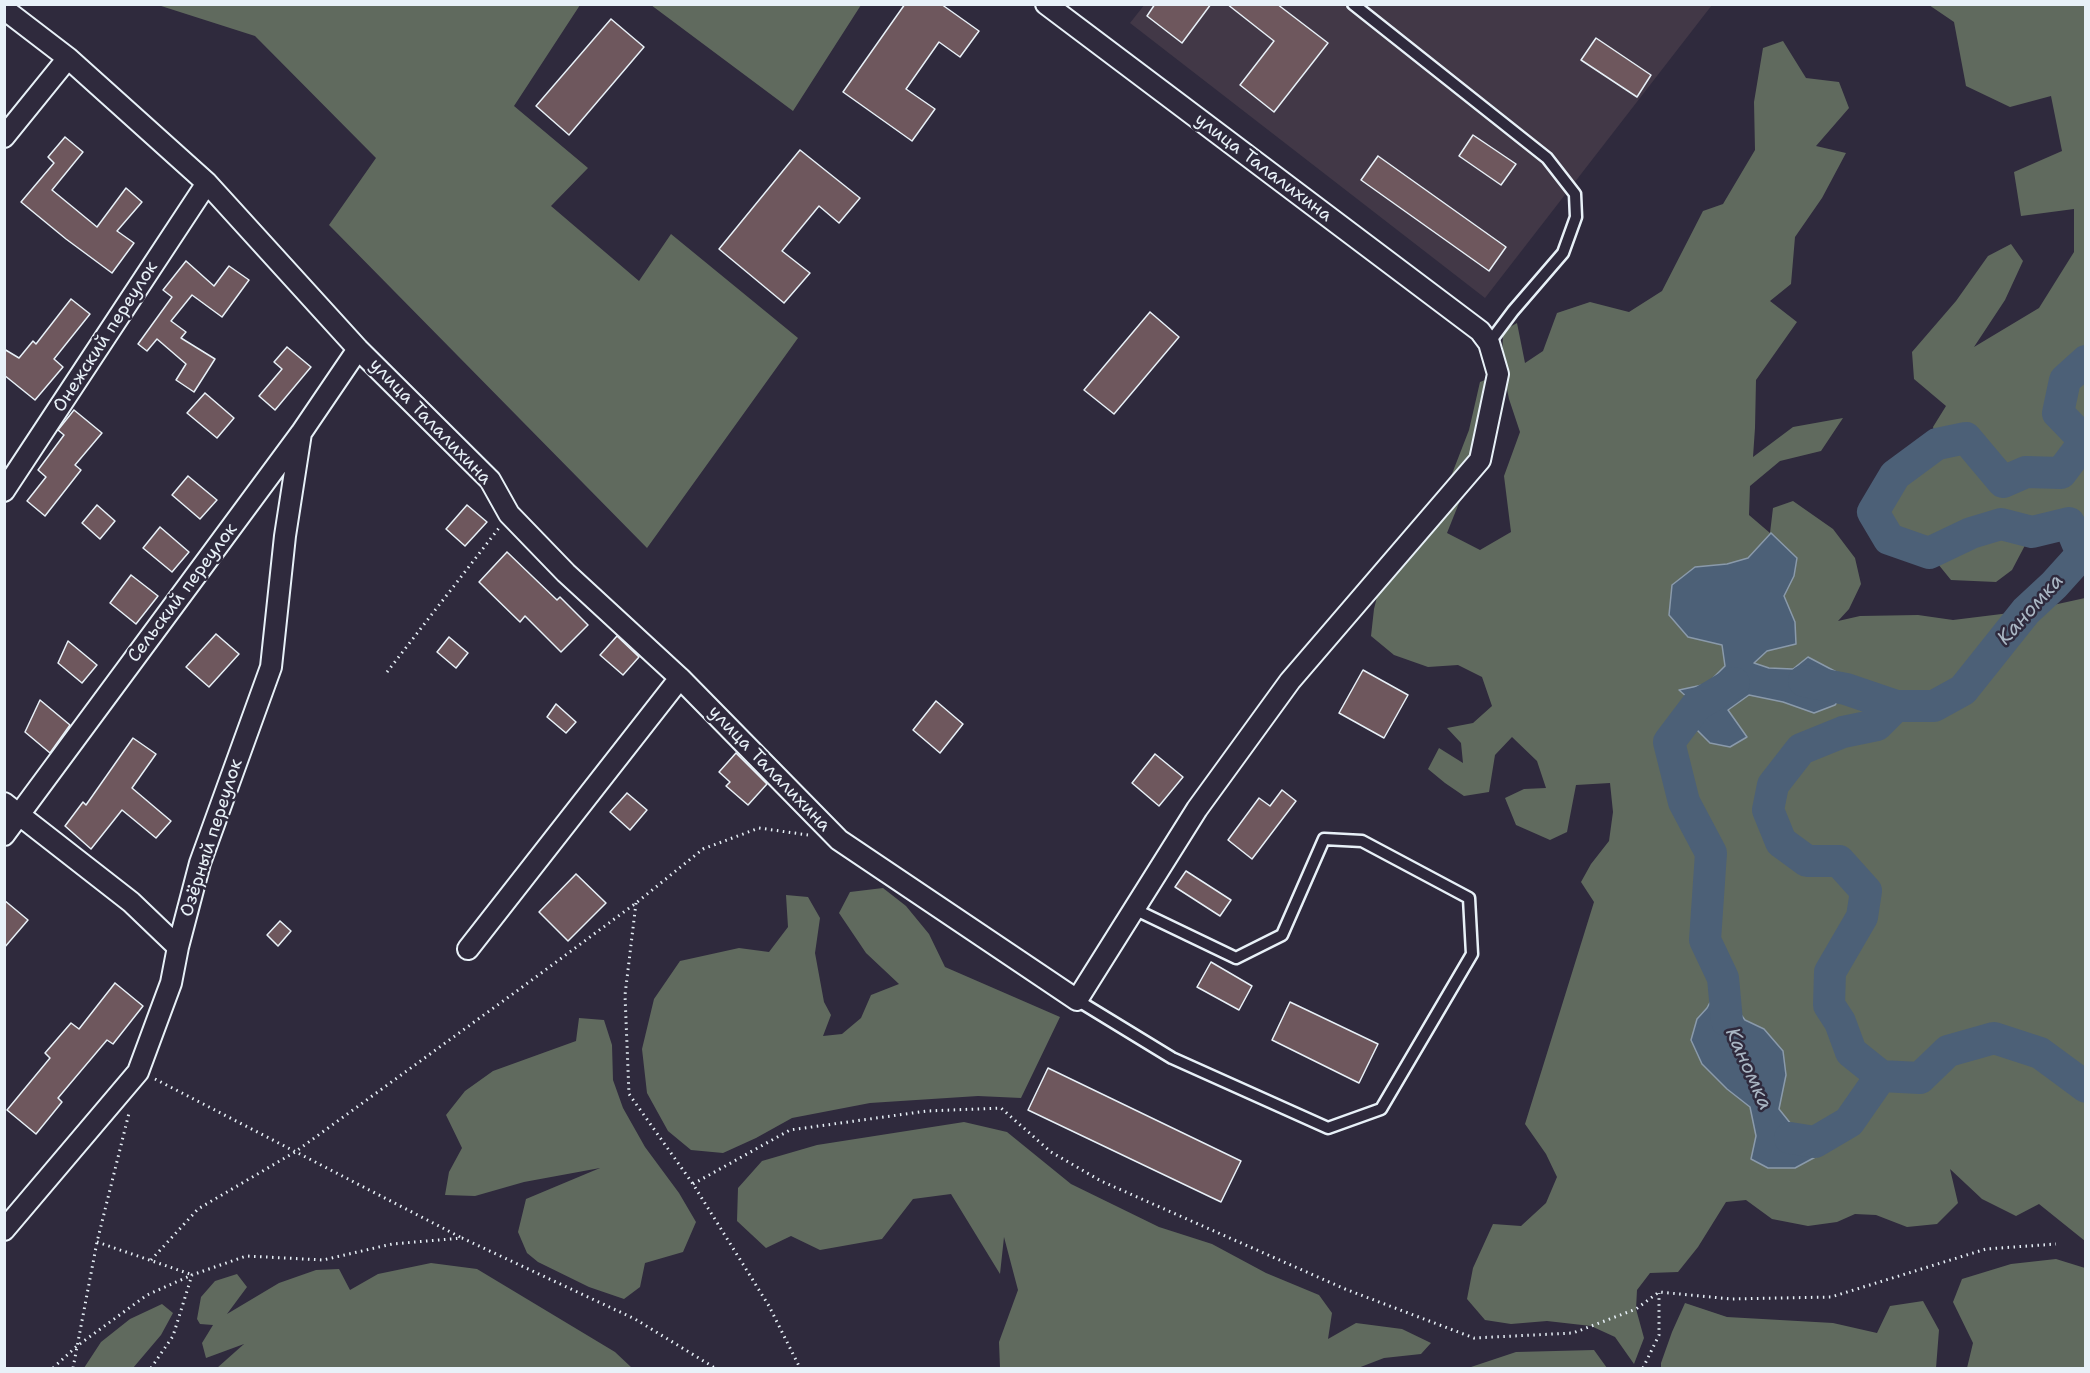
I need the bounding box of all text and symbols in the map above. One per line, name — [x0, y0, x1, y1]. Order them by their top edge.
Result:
street label: улица Талалихина — [1190, 109, 1336, 227]
street label: Онежский переулок — [49, 257, 163, 417]
street label: улица Талалихина — [364, 355, 496, 489]
street label: Сельский переулок — [124, 519, 242, 667]
water label: Каномка — [1993, 569, 2069, 651]
street label: улица Талалихина — [703, 702, 835, 836]
street label: Озёрный переулок — [176, 756, 248, 920]
water label: Каномка — [1719, 1024, 1777, 1114]

